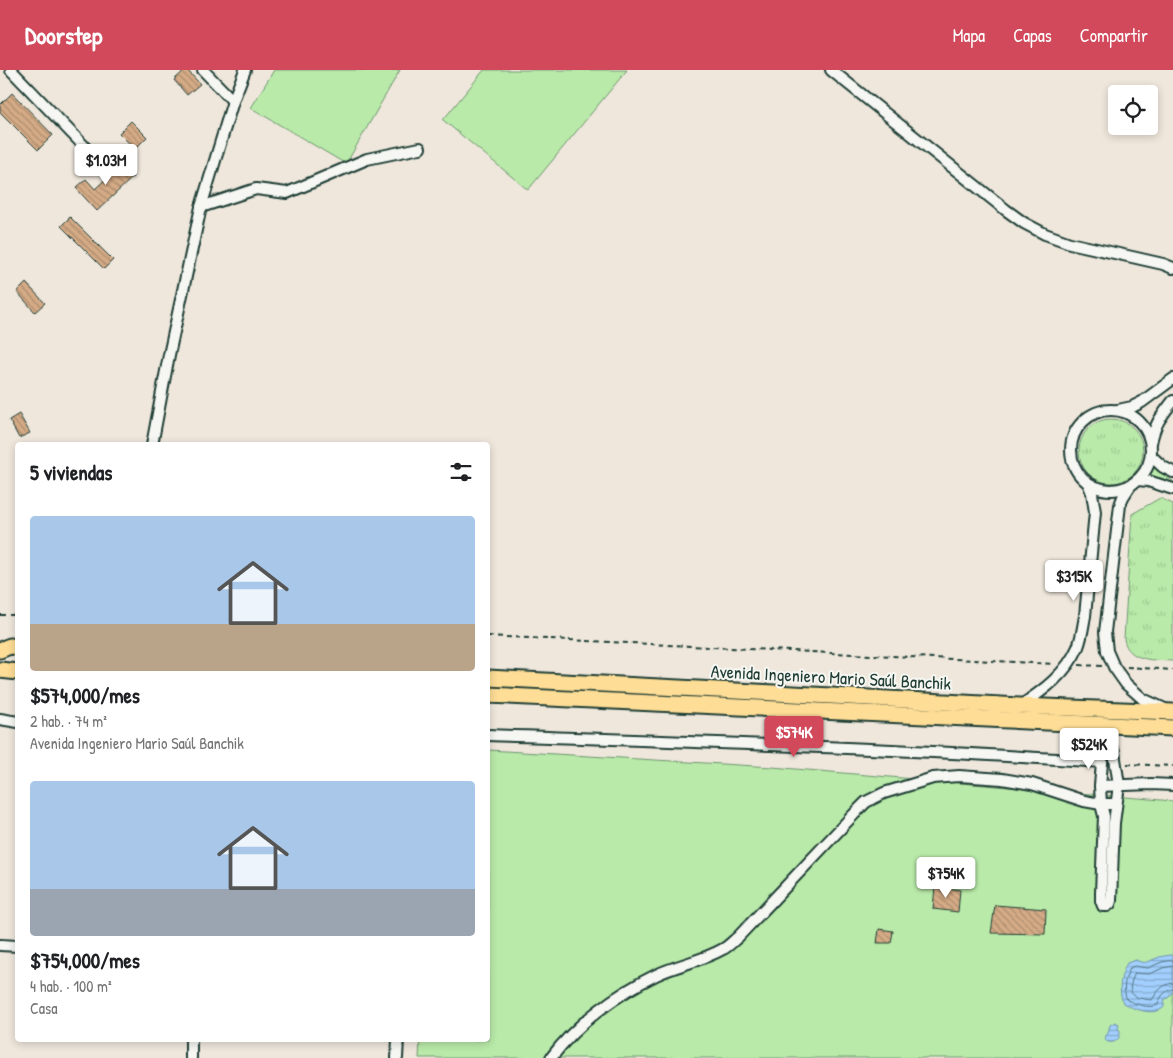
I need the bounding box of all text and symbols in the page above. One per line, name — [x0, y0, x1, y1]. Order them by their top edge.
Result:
text: Doorstep — [25, 19, 102, 51]
text: Mapa — [953, 23, 985, 48]
text: Capas — [1013, 23, 1052, 48]
text: Compartir — [1080, 23, 1148, 48]
map controls — [1108, 85, 1158, 135]
button: locate — [1108, 85, 1158, 135]
pin: $1.03M — [65, 144, 147, 186]
text: $1.03M — [85, 149, 127, 171]
text: 5 viviendas — [30, 458, 112, 487]
icon: filters — [447, 458, 475, 486]
icon: home — [208, 548, 298, 638]
pin: $315K — [1039, 560, 1109, 602]
text: $315K — [1056, 565, 1092, 587]
street label: Avenida Ingeniero Mario Saúl Banchik — [710, 658, 952, 696]
text: $574,000/mes — [30, 681, 140, 710]
text: 2 hab. · 74 m² — [30, 710, 107, 732]
pin: $574K — [759, 716, 829, 758]
text: $574K — [775, 721, 813, 743]
pin: $524K — [1054, 728, 1124, 770]
text: Avenida Ingeniero Mario Saúl Banchik — [30, 732, 244, 754]
text: $524K — [1071, 733, 1107, 755]
icon: home — [208, 813, 298, 903]
pin: $754K — [911, 856, 981, 899]
text: $754K — [927, 862, 965, 884]
text: $754,000/mes — [30, 946, 140, 975]
text: 4 hab. · 100 m² — [30, 975, 112, 997]
text: Casa — [30, 997, 57, 1019]

